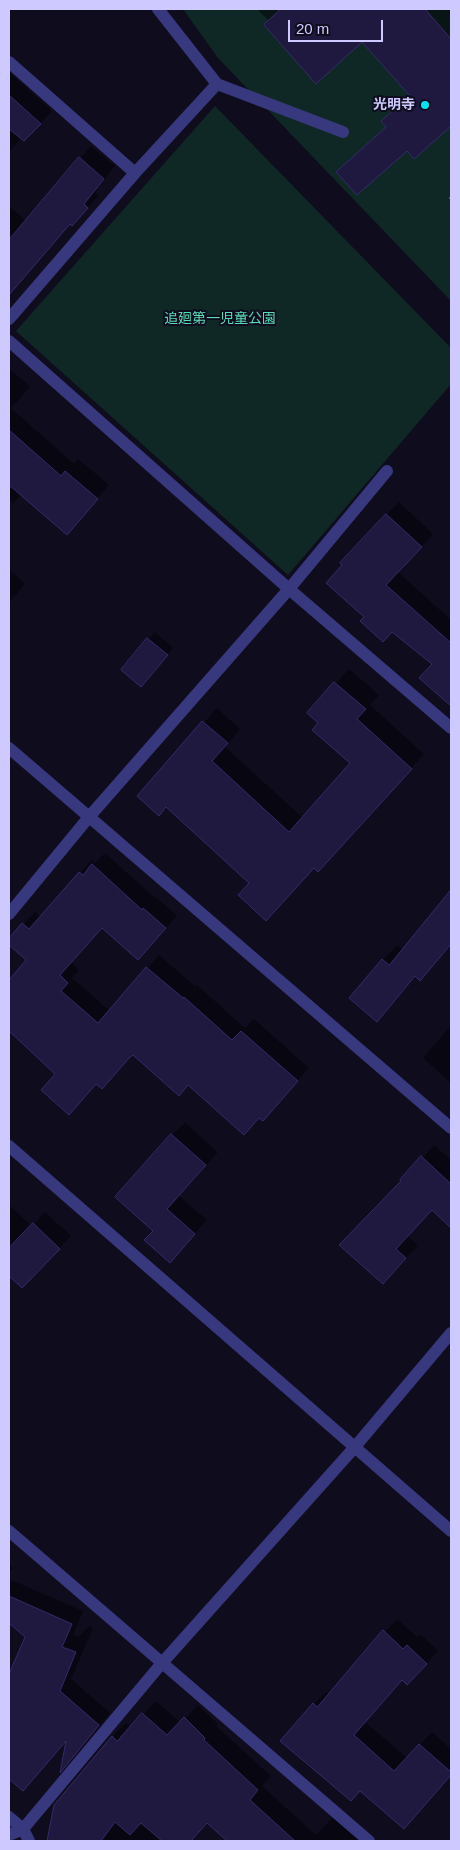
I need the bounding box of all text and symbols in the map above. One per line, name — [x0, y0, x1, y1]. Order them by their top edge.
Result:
scale bar — [290, 10, 385, 42]
text: 20 m — [296, 20, 329, 37]
place label: 光明寺 — [373, 97, 415, 113]
marker: 光明寺 — [419, 99, 431, 111]
park label: 追廻第一児童公園 — [164, 311, 276, 327]

